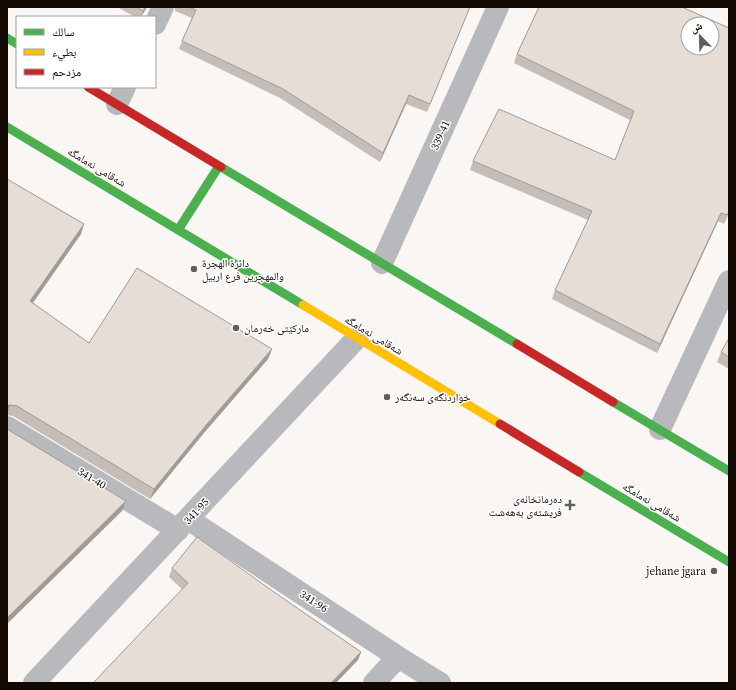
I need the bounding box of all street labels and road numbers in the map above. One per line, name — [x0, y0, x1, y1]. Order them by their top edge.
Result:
street label: 339-41 — [427, 118, 454, 152]
street label: شەقامی نەمامگە — [65, 144, 129, 191]
street label: شەقامی نەمامگە — [342, 312, 406, 359]
street label: 341-40 — [75, 464, 109, 493]
street label: شەقامی نەمامگە — [620, 479, 684, 526]
street label: 341-95 — [180, 495, 213, 528]
street label: 341-96 — [297, 587, 331, 616]

